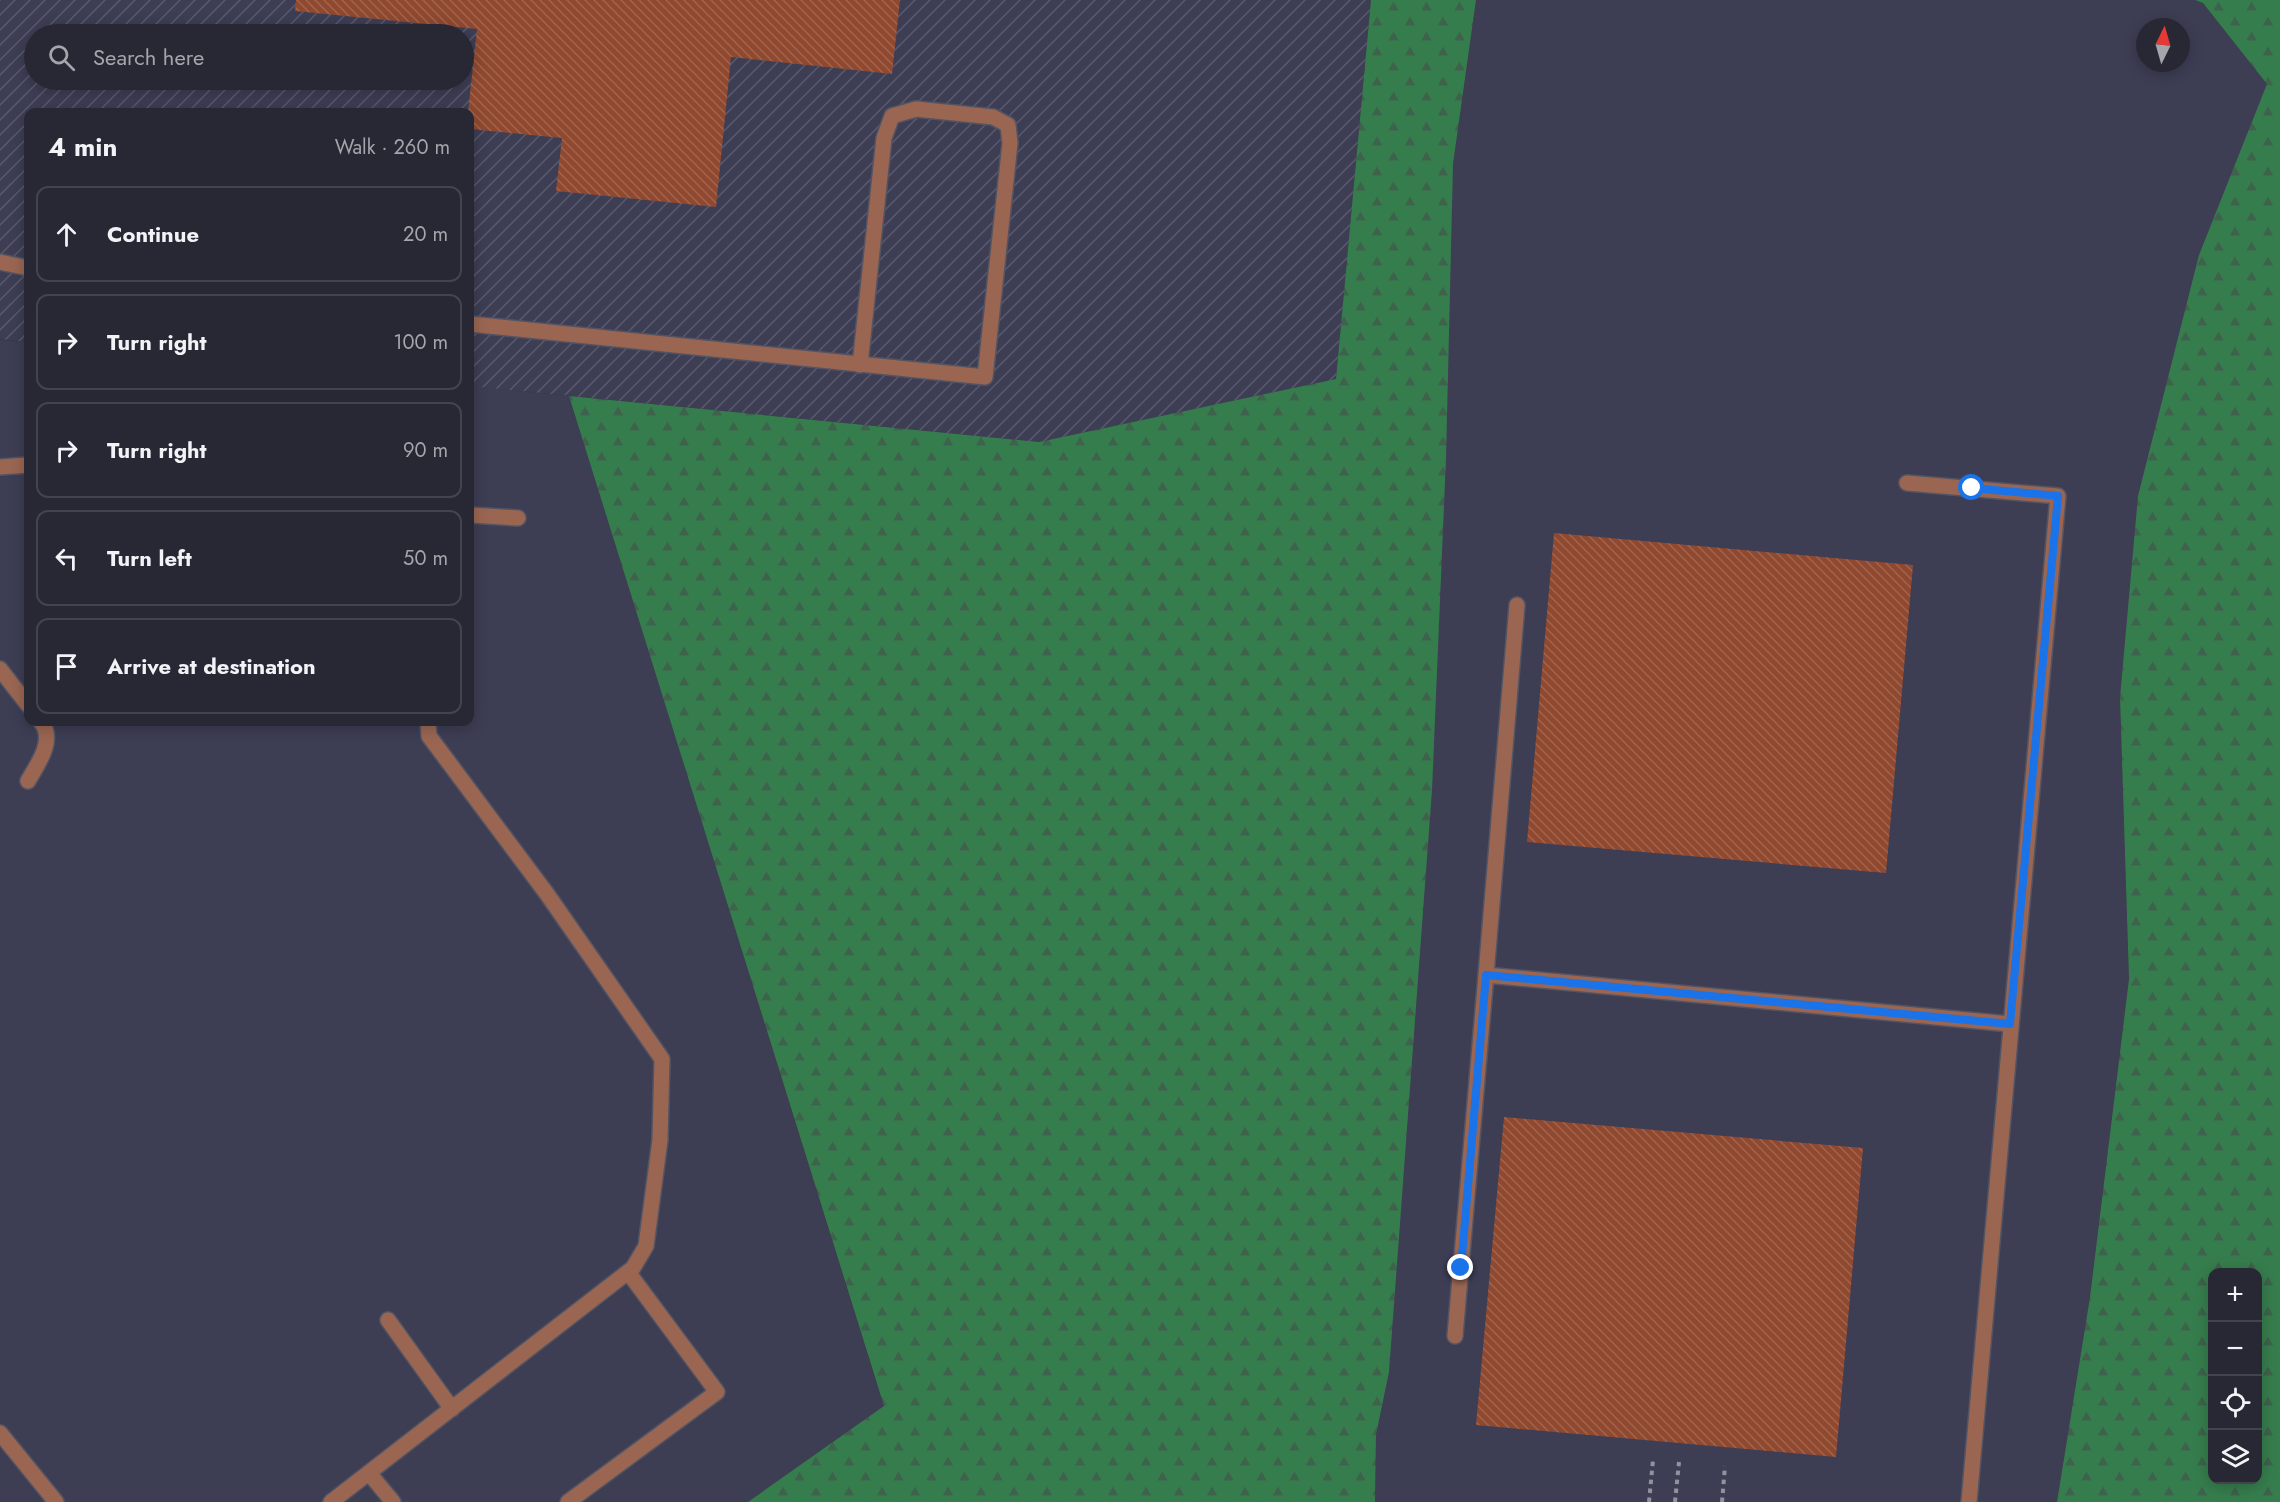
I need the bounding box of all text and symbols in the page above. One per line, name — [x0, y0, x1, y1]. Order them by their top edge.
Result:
north arrow — [2136, 18, 2190, 72]
search box — [24, 24, 474, 90]
icon: search — [45, 41, 78, 74]
text: Search here — [93, 41, 204, 73]
text: 4 min — [48, 128, 117, 166]
text: Walk · 260 m — [335, 133, 450, 162]
icon: ahead — [50, 218, 83, 251]
text: Continue — [107, 218, 199, 250]
text: 20 m — [403, 220, 448, 249]
icon: right — [50, 326, 83, 359]
text: Turn right — [107, 326, 207, 358]
text: 100 m — [393, 328, 448, 357]
icon: right — [50, 434, 83, 467]
text: Turn right — [107, 434, 207, 466]
text: 90 m — [403, 436, 448, 465]
route start — [1958, 474, 1984, 500]
icon: left — [50, 542, 83, 575]
text: Turn left — [107, 542, 192, 574]
text: 50 m — [403, 544, 448, 573]
icon: arrive — [50, 650, 83, 683]
text: Arrive at destination — [107, 650, 316, 682]
route end — [1447, 1254, 1473, 1280]
map controls — [2208, 1268, 2262, 1484]
button: + — [2208, 1268, 2262, 1322]
button: − — [2208, 1322, 2262, 1376]
button: locate — [2208, 1376, 2262, 1430]
button: layers — [2208, 1430, 2262, 1484]

